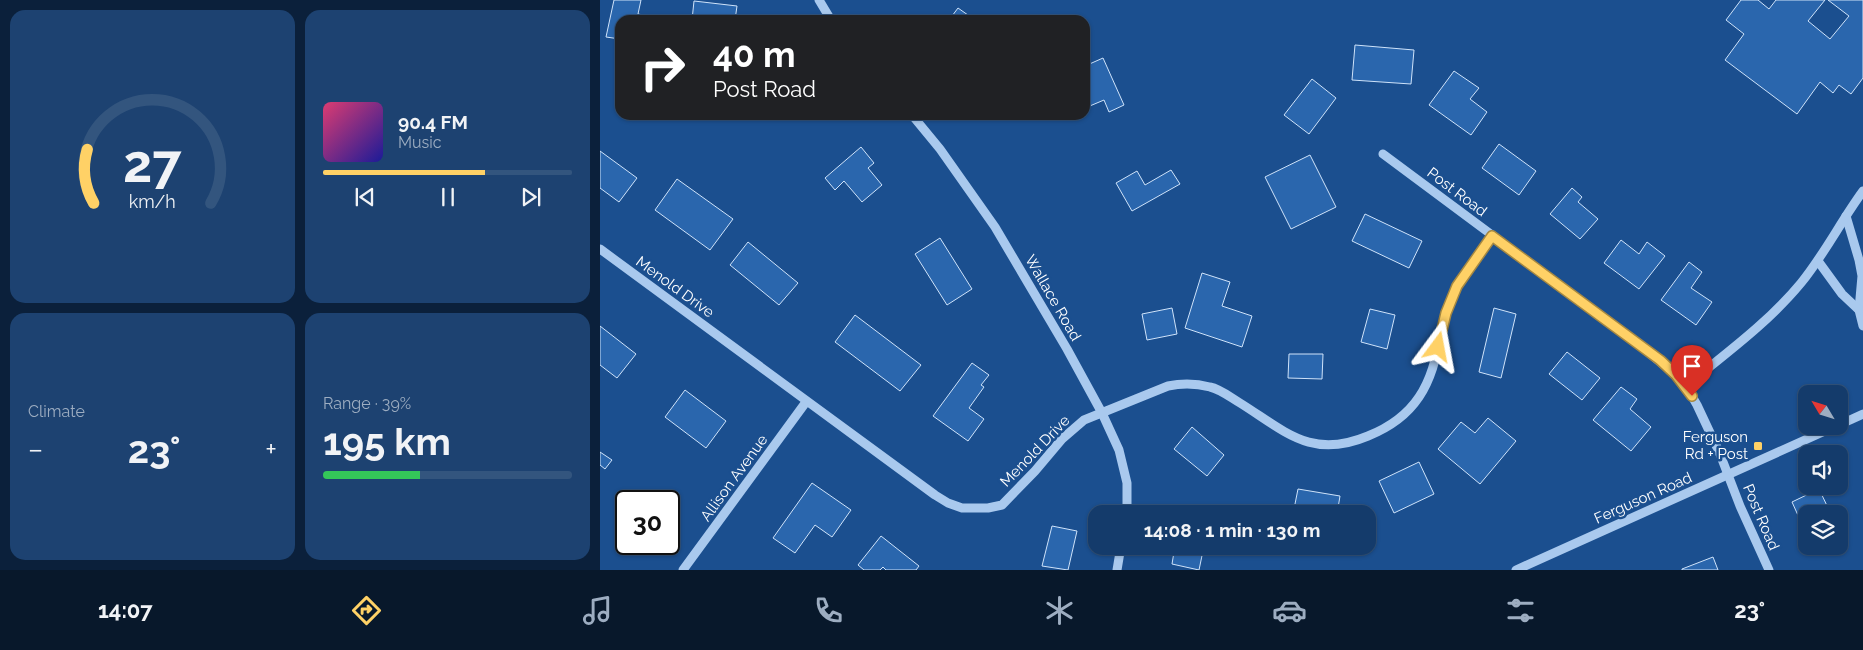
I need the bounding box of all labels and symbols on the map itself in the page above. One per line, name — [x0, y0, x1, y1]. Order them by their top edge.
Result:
street label: Post Road — [1424, 164, 1490, 220]
street label: Wallace Road — [1021, 252, 1085, 344]
street label: Menold Drive — [632, 253, 718, 322]
position arrow — [1411, 320, 1463, 372]
pin — [1671, 345, 1713, 396]
north arrow — [1798, 385, 1848, 435]
street label: Menold Drive — [996, 411, 1074, 491]
place label: Ferguson Rd + Post — [1683, 428, 1748, 463]
street label: Allison Avenue — [697, 431, 772, 525]
marker: Ferguson Rd + Post — [1752, 440, 1764, 452]
street label: Ferguson Road — [1591, 468, 1695, 528]
street label: Post Road — [1739, 481, 1783, 553]
speed limit sign: 30 — [615, 490, 680, 555]

